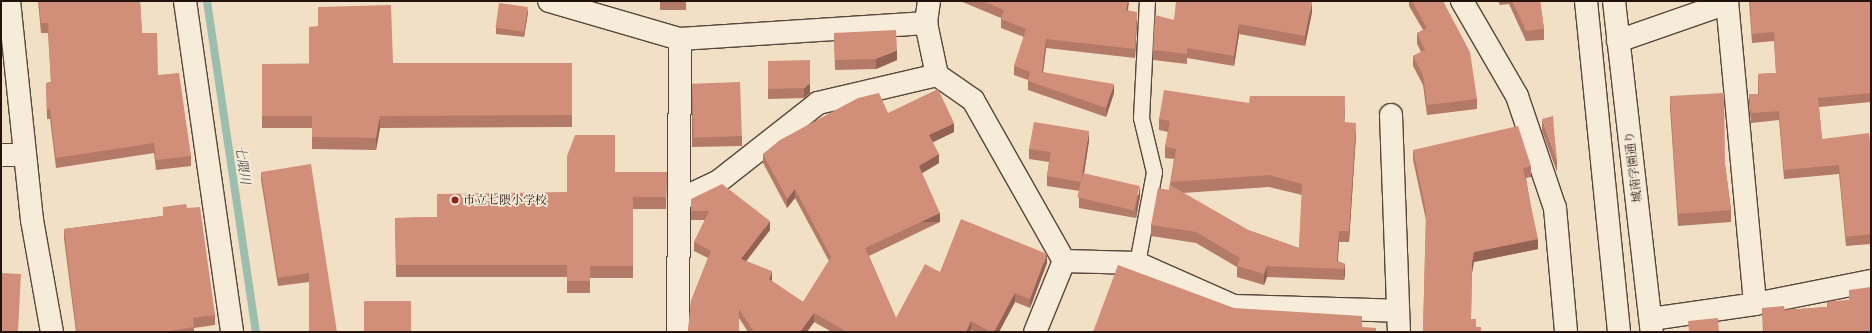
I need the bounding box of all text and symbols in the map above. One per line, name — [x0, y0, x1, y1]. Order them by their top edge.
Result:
street label: 城南学園通り — [1621, 130, 1645, 204]
water label: 七隈川 — [233, 145, 253, 185]
place label: 市立七隈小学校 — [463, 193, 547, 207]
marker: 市立七隈小学校 — [450, 195, 460, 205]

